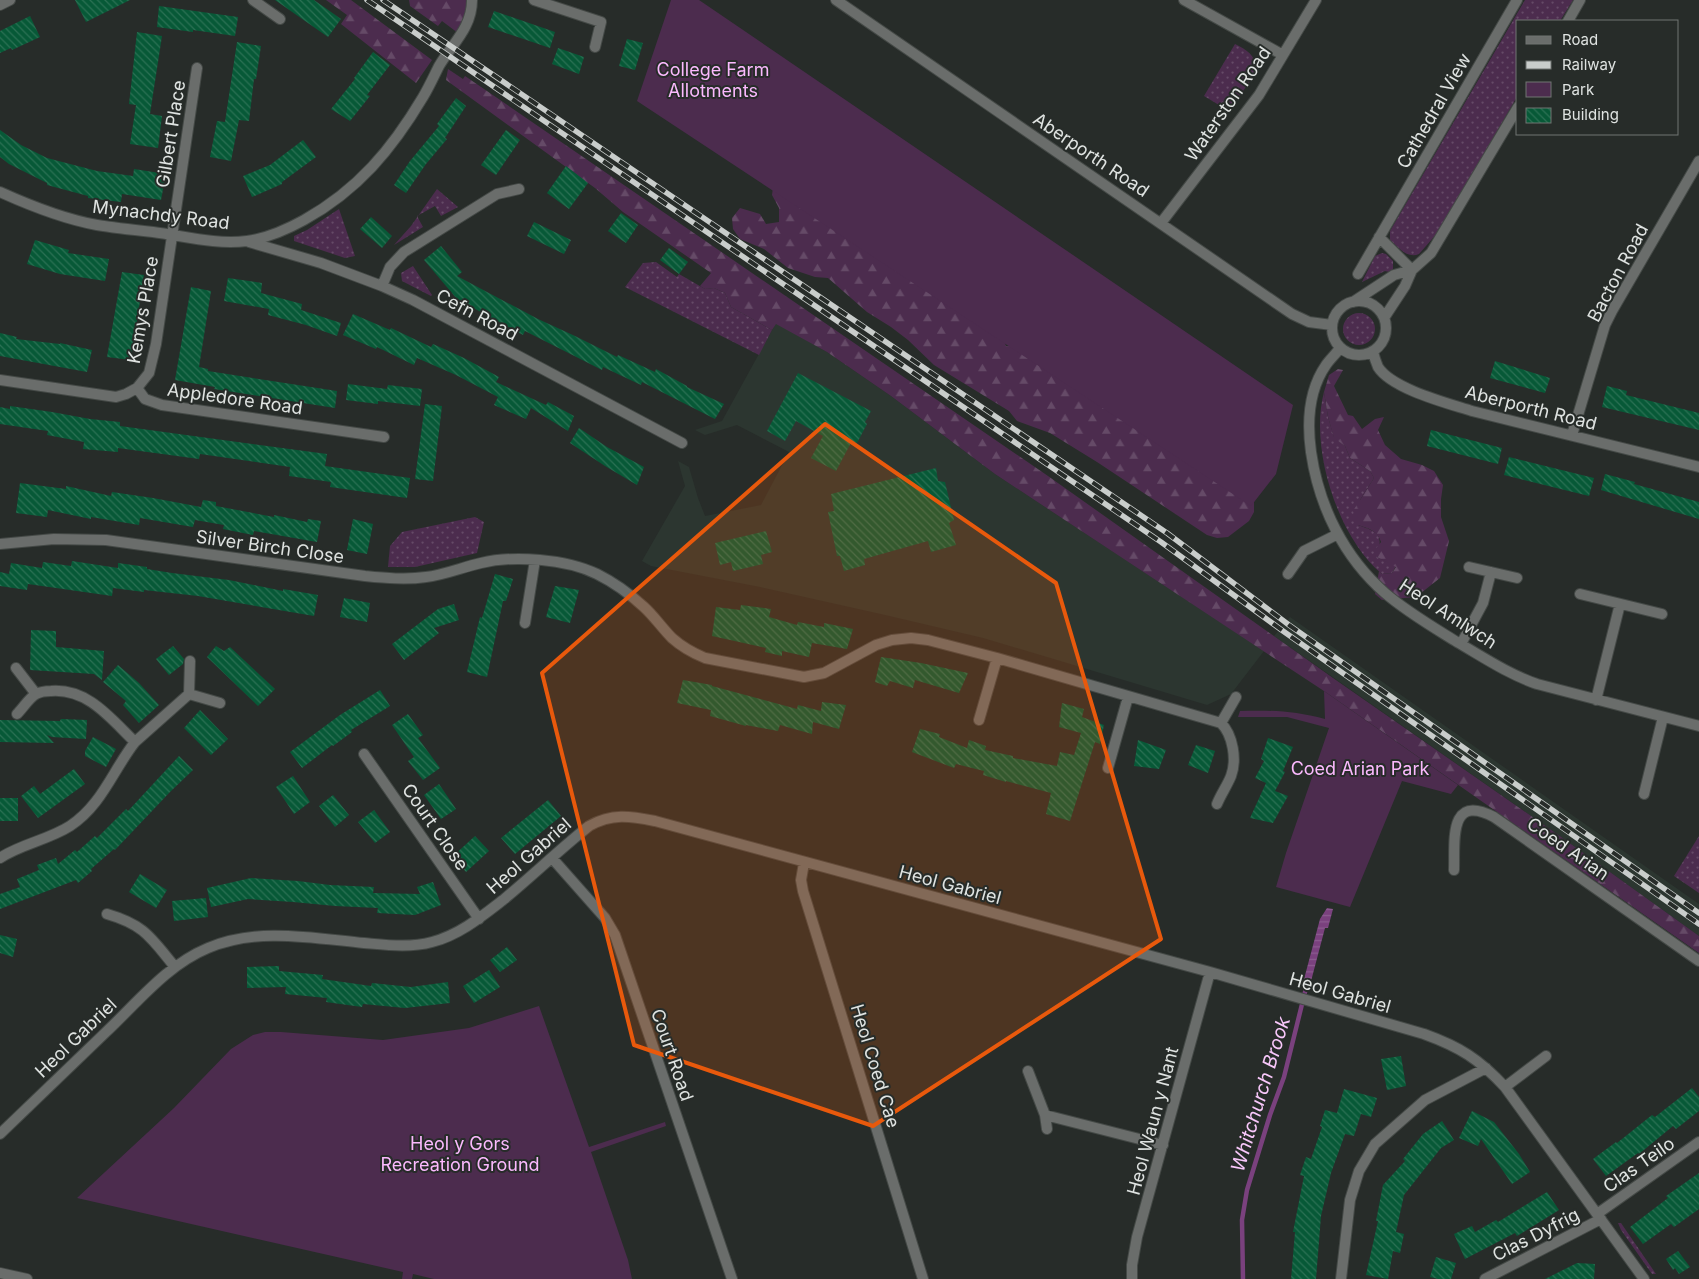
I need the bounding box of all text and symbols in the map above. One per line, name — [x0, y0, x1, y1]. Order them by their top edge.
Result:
legend — [1516, 20, 1679, 135]
text: Road — [1562, 30, 1598, 49]
street label: Waterston Road — [1180, 42, 1275, 165]
street label: Cathedral View — [1392, 49, 1475, 172]
text: Railway — [1562, 55, 1617, 74]
park label: College Farm Allotments — [657, 59, 769, 101]
street label: Gilbert Place — [152, 79, 189, 189]
text: Park — [1562, 80, 1595, 99]
text: Building — [1562, 105, 1619, 124]
street label: Aberporth Road — [1029, 108, 1153, 201]
street label: Mynachdy Road — [91, 196, 231, 233]
street label: Bacton Road — [1583, 220, 1652, 325]
street label: Kemys Place — [123, 255, 162, 365]
street label: Cefn Road — [433, 284, 522, 345]
street label: Appledore Road — [166, 379, 304, 418]
street label: Aberporth Road — [1463, 381, 1599, 434]
street label: Silver Birch Close — [195, 526, 345, 567]
street label: Heol Amlwch — [1396, 574, 1501, 653]
park label: Coed Arian Park — [1291, 758, 1429, 779]
street label: Court Close — [398, 779, 473, 874]
street label: Heol Gabriel — [482, 813, 575, 898]
street label: Coed Arian — [1523, 813, 1613, 884]
street label: Heol Gabriel — [897, 861, 1004, 908]
street label: Heol Gabriel — [1287, 968, 1393, 1017]
street label: Heol Gabriel — [31, 994, 121, 1082]
street label: Heol Coed Cae — [847, 1001, 904, 1130]
street label: Court Road — [647, 1006, 698, 1104]
water label: Whitchurch Brook — [1226, 1013, 1295, 1174]
street label: Heol Waun y Nant — [1123, 1044, 1182, 1197]
street label: Clas Teilo — [1599, 1132, 1678, 1197]
park label: Heol y Gors Recreation Ground — [380, 1133, 540, 1175]
street label: Clas Dyfrig — [1489, 1204, 1583, 1265]

